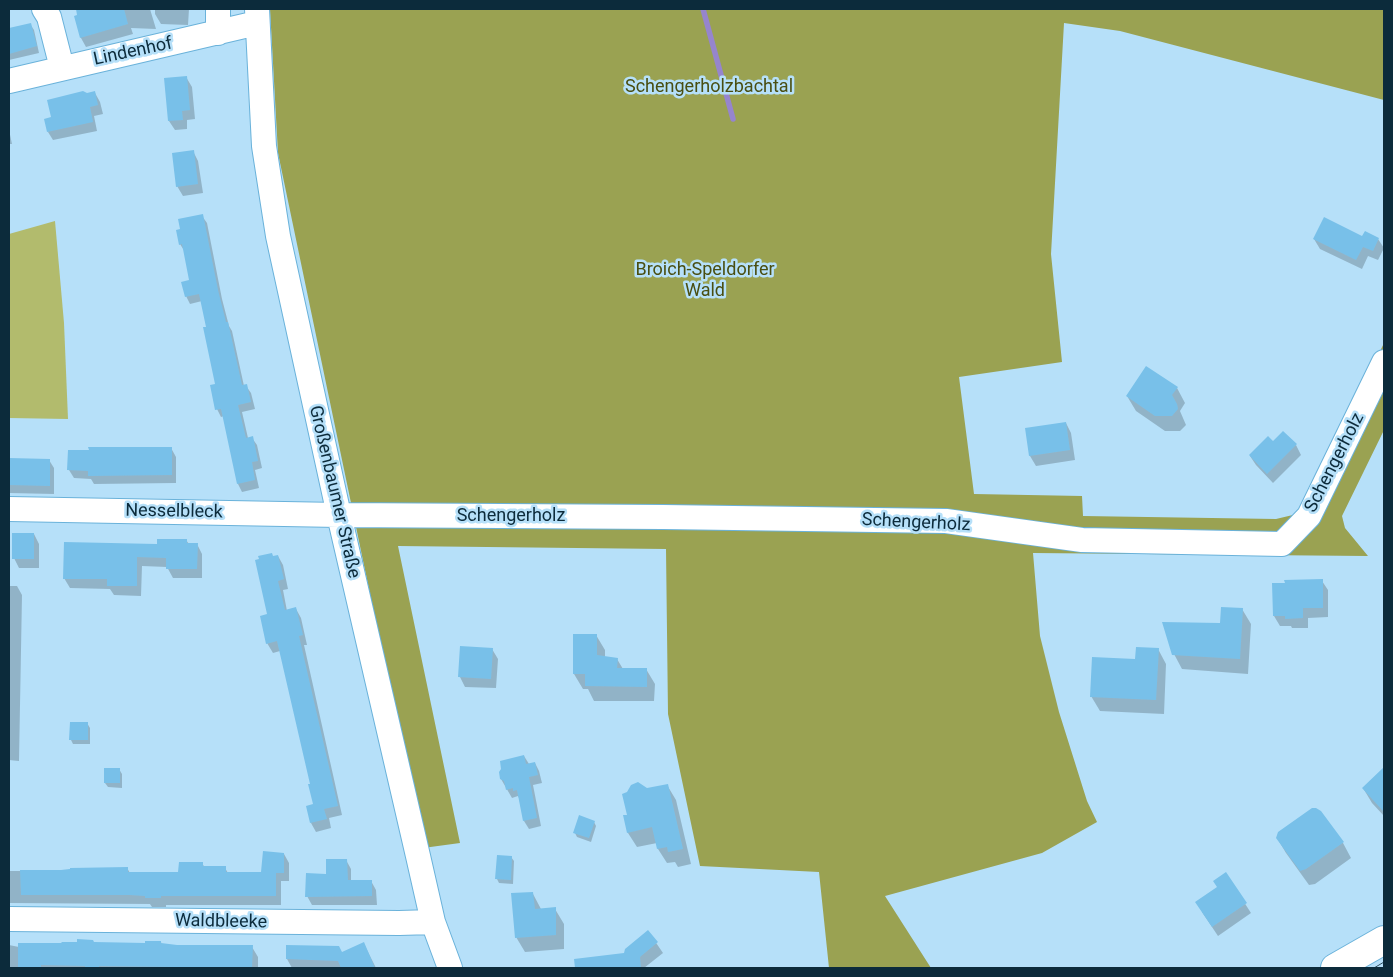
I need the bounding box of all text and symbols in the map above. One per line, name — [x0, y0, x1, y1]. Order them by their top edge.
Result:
street label: Lindenhof — [92, 33, 174, 71]
park label: Schengerholzbachtal — [625, 76, 793, 98]
park label: Broich-Speldorfer Wald — [635, 259, 775, 302]
street label: Großenbaumer Straße — [304, 403, 364, 581]
street label: Schengerholz — [1301, 410, 1369, 516]
street label: Nesselbleck — [125, 500, 223, 524]
street label: Schengerholz — [457, 505, 565, 527]
street label: Schengerholz — [861, 509, 971, 537]
street label: Waldbleeke — [175, 910, 267, 934]

